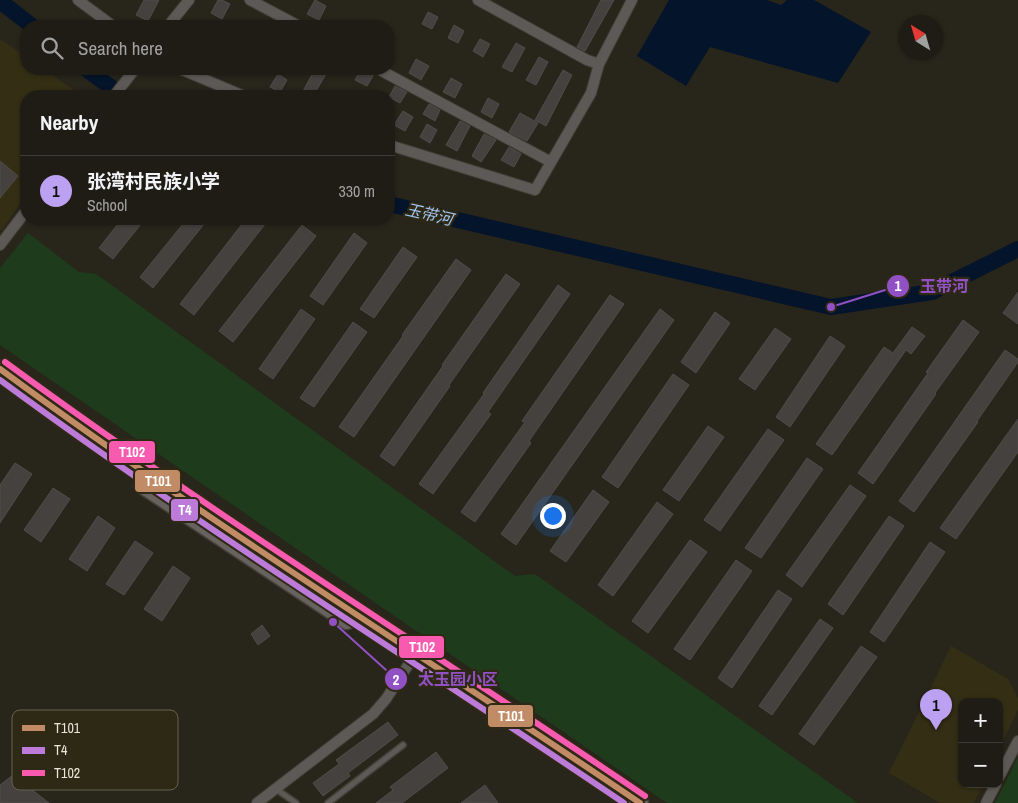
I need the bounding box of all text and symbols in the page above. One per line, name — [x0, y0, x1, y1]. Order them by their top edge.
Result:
north arrow — [898, 15, 943, 60]
search box — [20, 20, 395, 75]
icon: search — [38, 34, 66, 62]
text: Search here — [78, 35, 163, 61]
text: Nearby — [40, 108, 98, 137]
text: 张湾村民族小学 — [87, 168, 220, 194]
text: 1 — [52, 180, 60, 202]
text: 330 m — [339, 180, 375, 202]
text: School — [87, 194, 127, 216]
water label: 玉带河 — [403, 198, 458, 231]
callout: 玉带河 — [885, 271, 978, 302]
text: 1 — [895, 275, 902, 296]
text: 玉带河 — [920, 275, 968, 297]
line badge: T102 — [108, 440, 156, 464]
text: T102 — [119, 443, 145, 461]
line badge: T101 — [134, 469, 181, 493]
text: T101 — [145, 472, 172, 490]
line badge: T4 — [170, 498, 199, 522]
text: T4 — [178, 501, 192, 519]
your location — [540, 503, 566, 529]
line badge: T102 — [398, 635, 445, 659]
text: T102 — [409, 638, 435, 656]
callout: 太玉园小区 — [383, 664, 508, 695]
text: 太玉园小区 — [418, 668, 498, 690]
text: 2 — [393, 669, 400, 690]
pin: 1 — [920, 689, 952, 730]
map controls — [958, 698, 1003, 788]
button: + — [958, 698, 1003, 743]
line badge: T101 — [487, 704, 534, 728]
text: T101 — [498, 707, 525, 725]
legend — [12, 710, 178, 790]
text: T101 — [54, 719, 81, 737]
text: T4 — [54, 741, 68, 759]
button: − — [958, 743, 1003, 788]
text: T102 — [54, 764, 80, 782]

